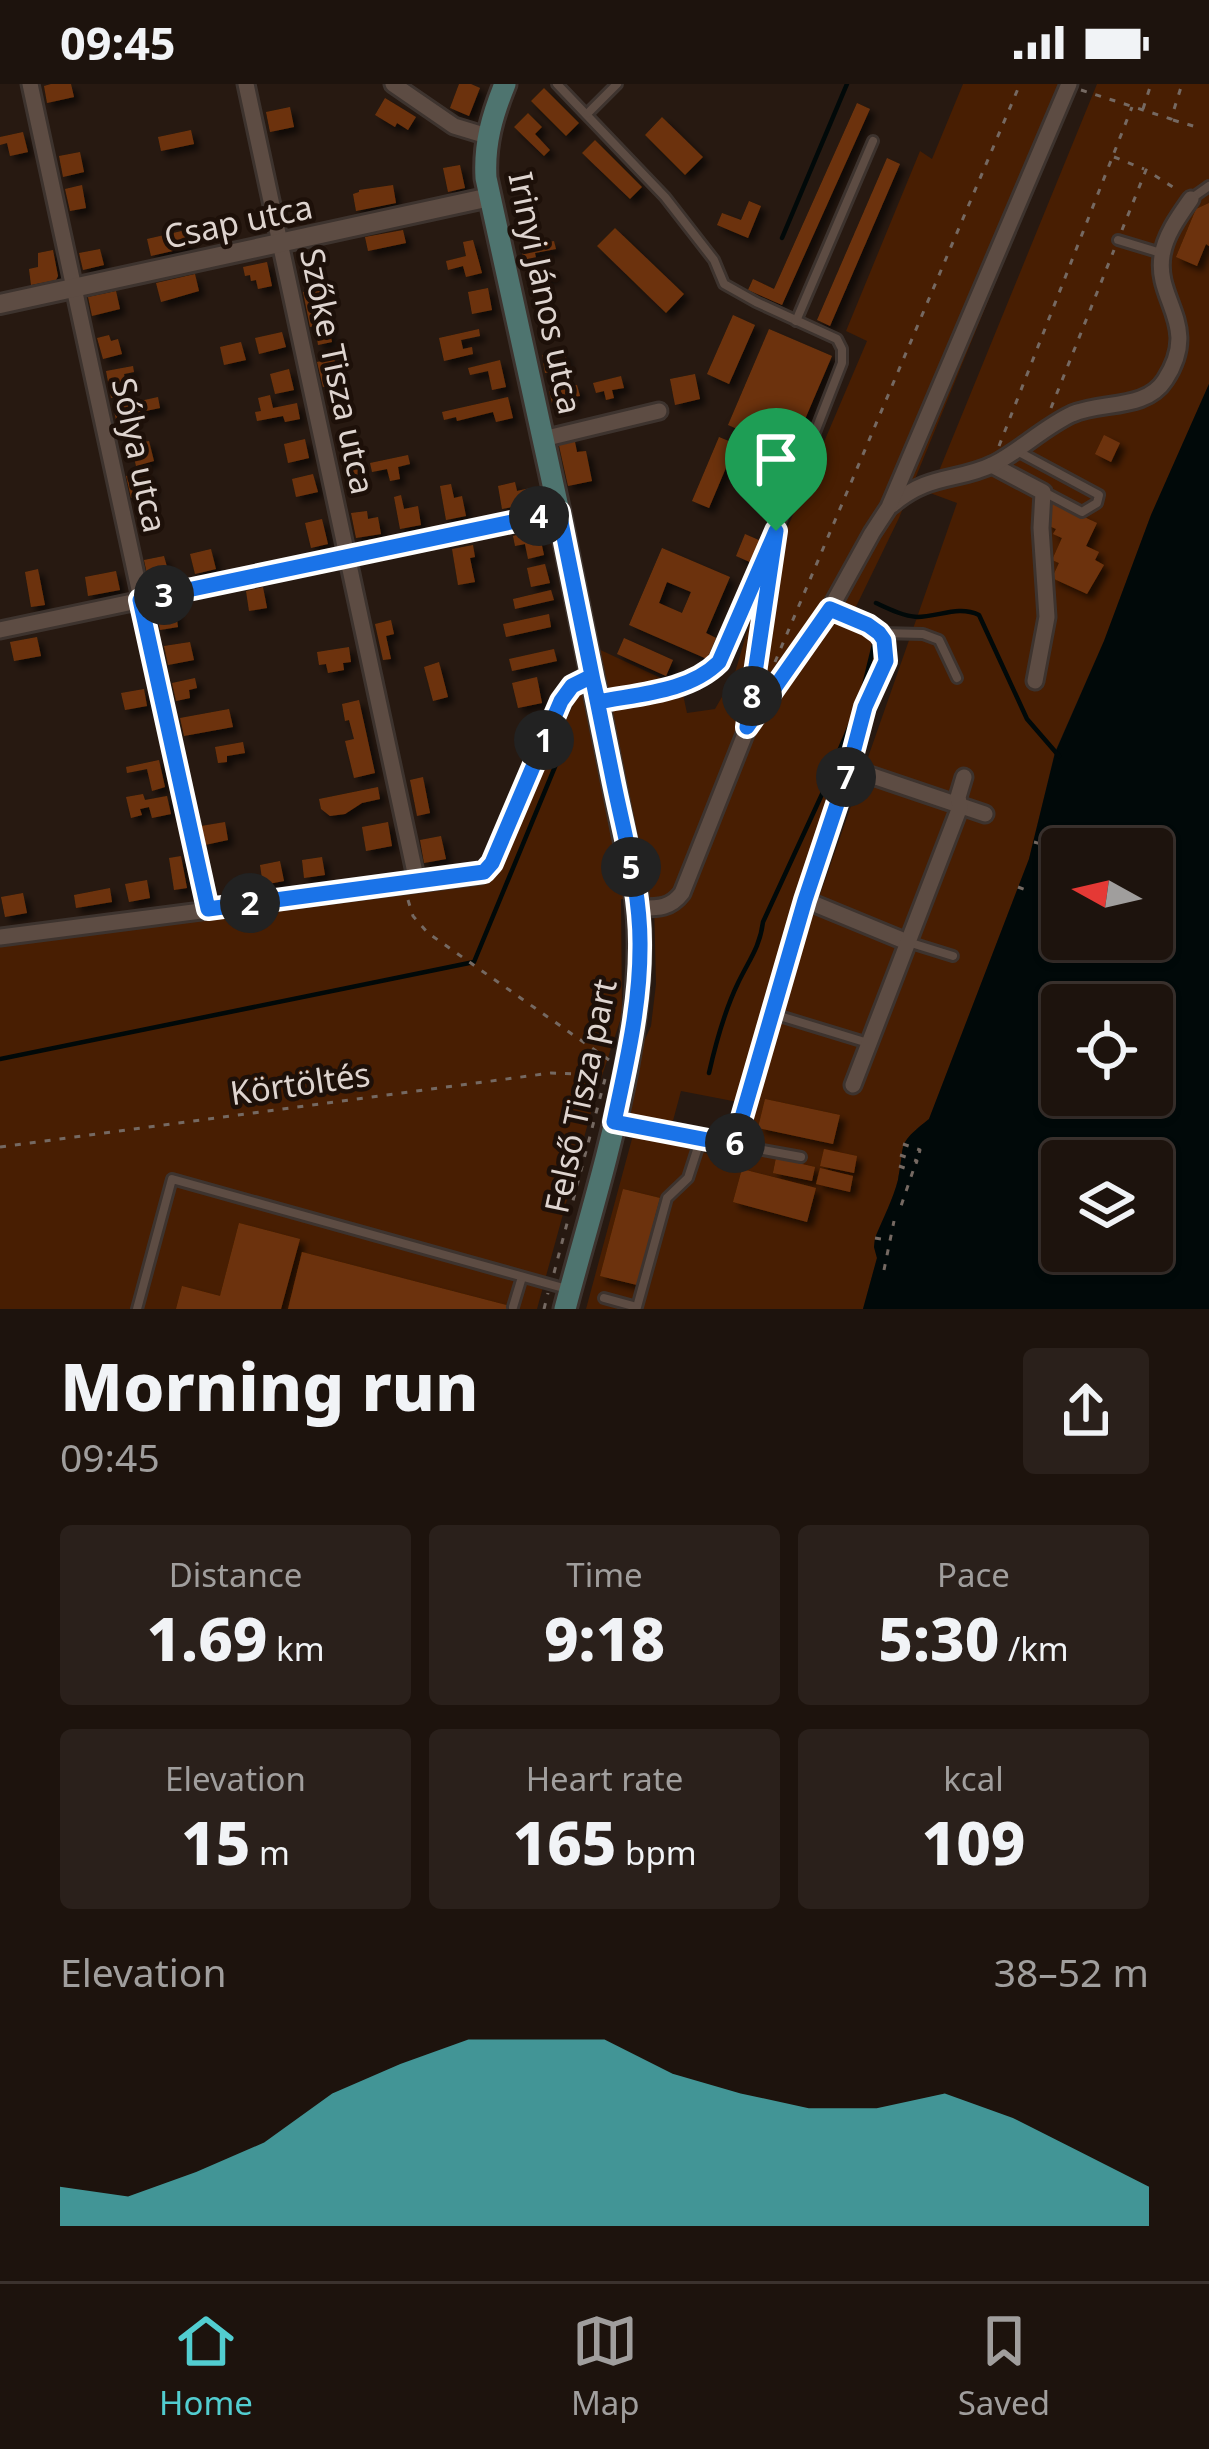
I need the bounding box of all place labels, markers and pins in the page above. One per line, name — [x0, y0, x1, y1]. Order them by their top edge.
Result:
pin — [725, 408, 827, 531]
pin: 4 — [509, 486, 569, 546]
pin: 3 — [134, 565, 194, 625]
pin: 8 — [722, 666, 782, 726]
pin: 1 — [514, 710, 574, 770]
pin: 7 — [816, 747, 876, 807]
pin: 5 — [601, 837, 661, 897]
pin: 2 — [220, 873, 280, 933]
pin: 6 — [705, 1113, 765, 1173]

